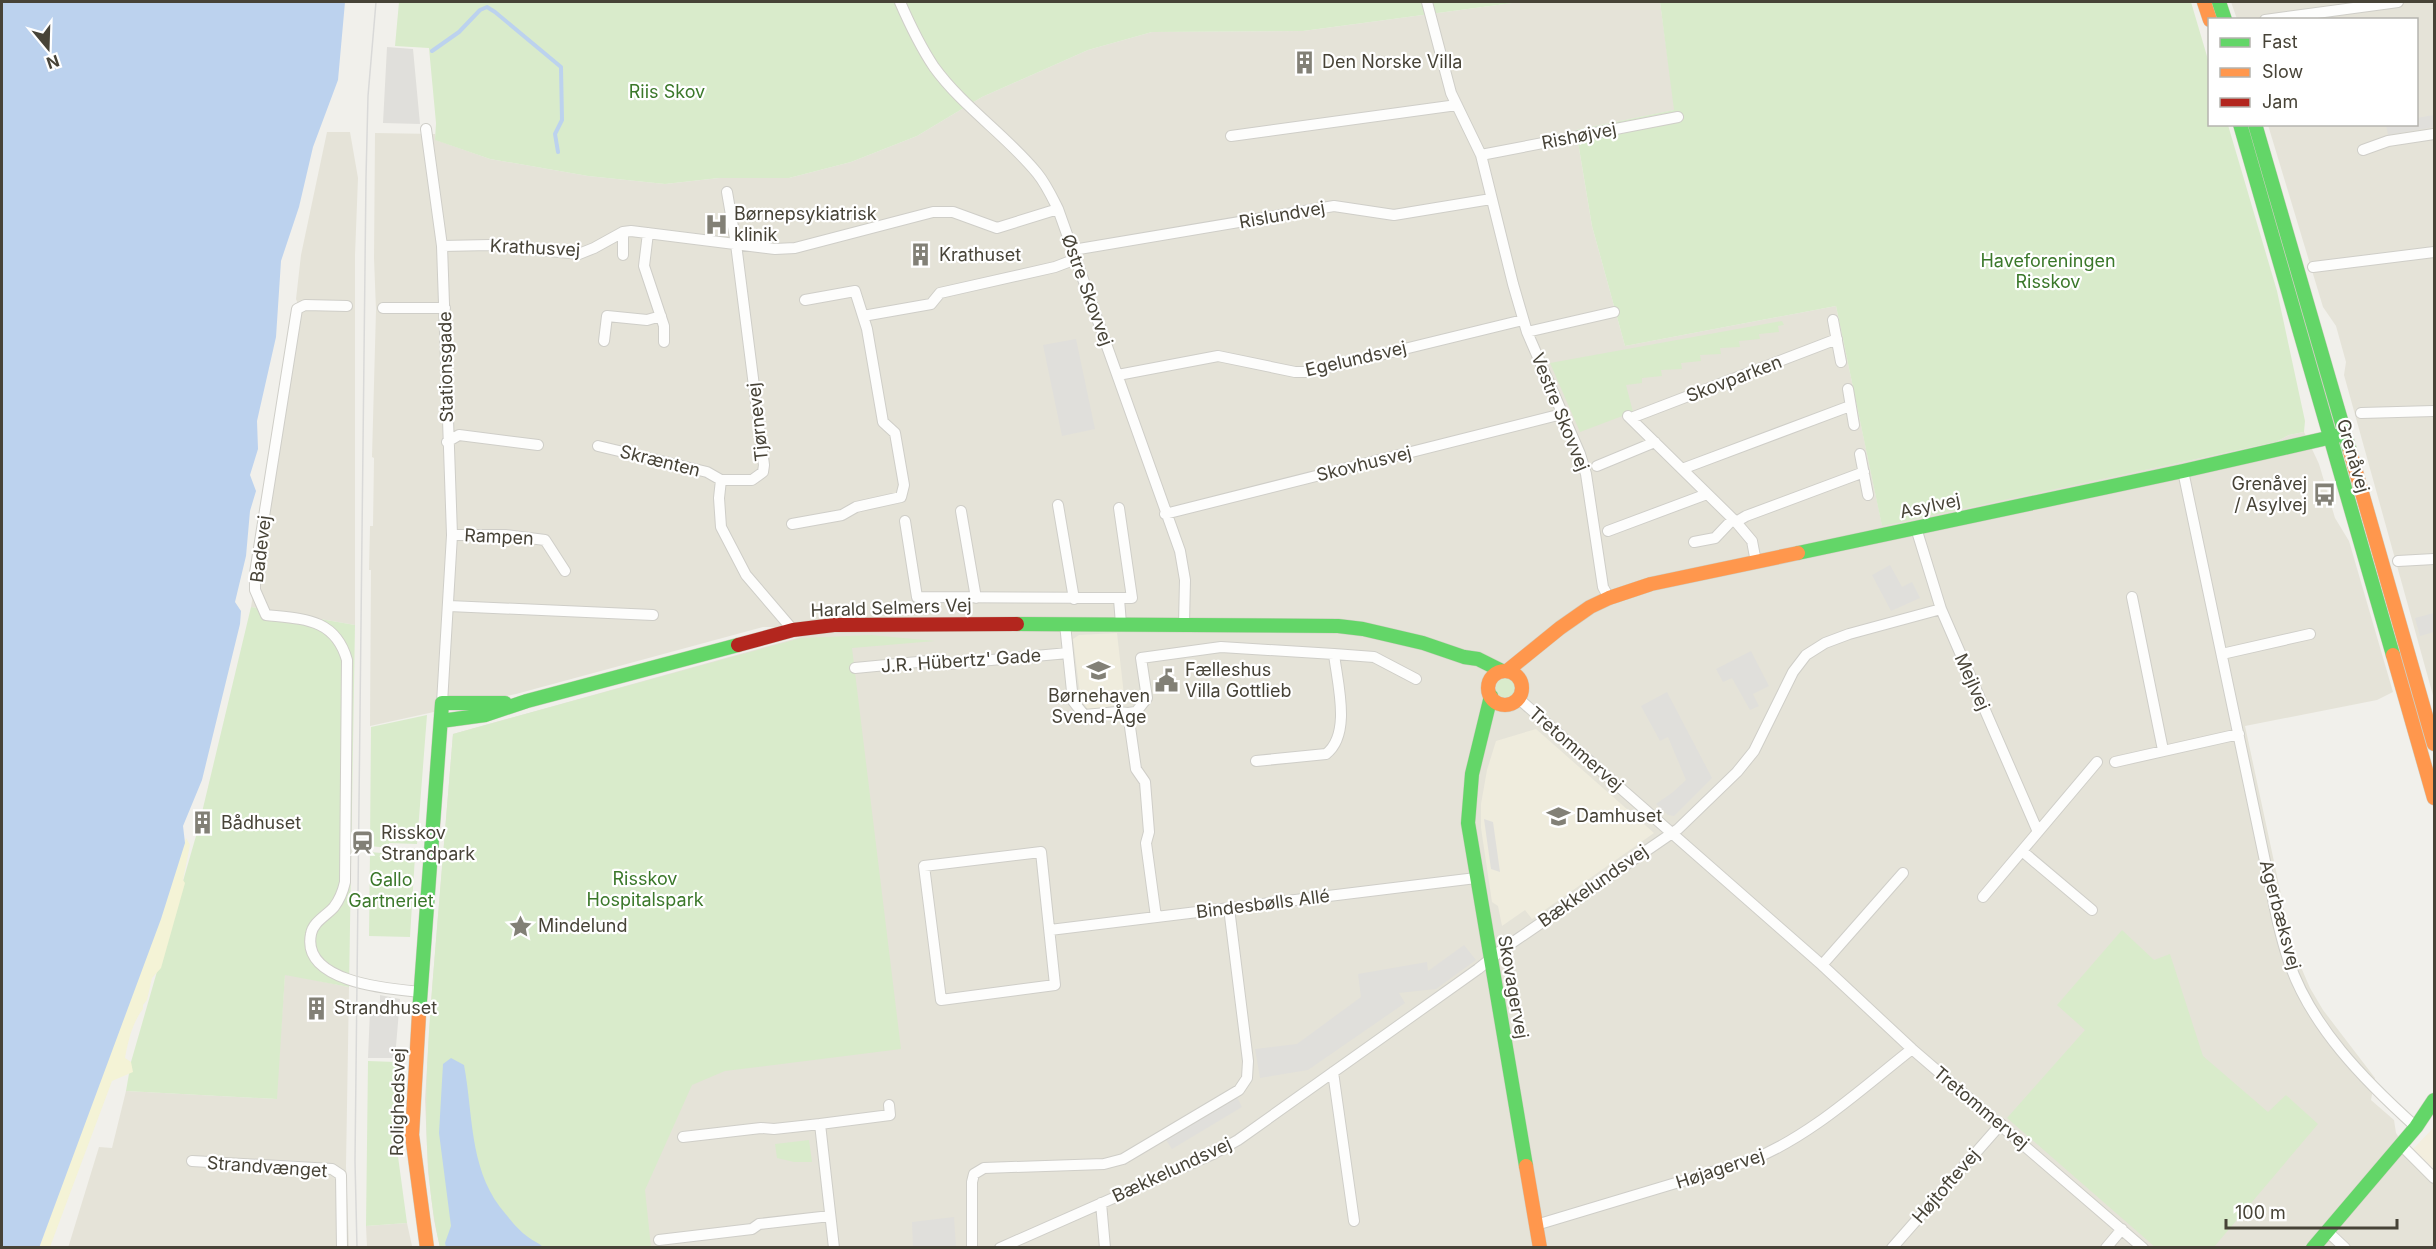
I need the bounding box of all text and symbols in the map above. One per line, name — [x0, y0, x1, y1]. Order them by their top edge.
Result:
north arrow — [18, 18, 78, 78]
legend — [2208, 18, 2418, 126]
text: Fast — [2262, 31, 2298, 52]
building icon: Den Norske Villa — [1291, 49, 1317, 75]
text: N — [44, 51, 62, 74]
place label: Den Norske Villa — [1322, 51, 1462, 72]
text: Slow — [2262, 61, 2303, 82]
park label: Riis Skov — [629, 81, 705, 102]
text: Jam — [2262, 91, 2298, 112]
street label: Rishøjvej — [1540, 118, 1618, 153]
street label: Rislundvej — [1237, 197, 1326, 232]
place label: Børnepsykiatrisk klinik — [734, 203, 877, 245]
hospital icon: Børnepsykiatrisk klinik — [703, 211, 729, 237]
street label: Østre Skovvej — [1058, 231, 1117, 349]
street label: Krathusvej — [489, 235, 581, 260]
building icon: Krathuset — [908, 242, 934, 268]
place label: Krathuset — [939, 244, 1021, 265]
park label: Haveforeningen Risskov — [1980, 250, 2116, 292]
street label: Stationsgade — [434, 311, 457, 423]
street label: Egelundsvej — [1303, 337, 1408, 380]
street label: Vestre Skovvej — [1527, 350, 1594, 474]
street label: Skovparken — [1683, 351, 1785, 406]
street label: Tjørnevej — [743, 382, 772, 463]
street label: Grenåvej — [2333, 417, 2374, 495]
street label: Skrænten — [618, 440, 703, 481]
street label: Skovhusvej — [1314, 442, 1414, 485]
place label: Grenåvej / Asylvej — [2232, 473, 2307, 515]
bus stop icon: Grenåvej / Asylvej — [2312, 481, 2338, 507]
street label: Asylvej — [1898, 489, 1962, 522]
street label: Badevej — [246, 514, 275, 584]
street label: Rampen — [464, 524, 534, 549]
street label: Harald Selmers Vej — [810, 594, 972, 621]
street label: J.R. Hübertz' Gade — [880, 644, 1042, 677]
street label: Mejlvej — [1951, 650, 1994, 714]
school or university icon: Børnehaven Svend-Åge — [1086, 657, 1112, 683]
place label: Fælleshus Villa Gottlieb — [1185, 659, 1291, 701]
public building icon: Fælleshus Villa Gottlieb — [1154, 667, 1180, 693]
place label: Børnehaven Svend-Åge — [1048, 685, 1150, 727]
street label: Tretommervej — [1525, 702, 1628, 795]
school or university icon: Damhuset — [1545, 803, 1571, 829]
place label: Damhuset — [1576, 805, 1662, 826]
building icon: Bådhuset — [190, 810, 216, 836]
place label: Bådhuset — [221, 812, 301, 833]
place label: Risskov Strandpark — [381, 822, 475, 864]
station icon: Risskov Strandpark — [350, 830, 376, 856]
street label: Bækkelundsvej — [1534, 840, 1652, 931]
street label: Agerbæksvej — [2256, 858, 2305, 972]
park label: Risskov Hospitalspark — [586, 868, 704, 910]
park label: Gallo Gartneriet — [348, 869, 434, 911]
street label: Bindesbølls Allé — [1195, 885, 1331, 922]
place icon: Mindelund — [507, 913, 533, 939]
place label: Mindelund — [538, 915, 627, 936]
street label: Skovagervej — [1494, 933, 1533, 1040]
building icon: Strandhuset — [303, 995, 329, 1021]
place label: Strandhuset — [334, 997, 437, 1018]
street label: Rolighedsvej — [386, 1048, 409, 1156]
street label: Tretommervej — [1929, 1062, 2033, 1154]
street label: Bækkelundsvej — [1109, 1133, 1235, 1206]
street label: Højagervej — [1673, 1144, 1767, 1193]
street label: Højtoftevej — [1908, 1144, 1984, 1227]
street label: Strandvænget — [206, 1152, 328, 1181]
scale bar — [2226, 1192, 2397, 1230]
text: 100 m — [2235, 1202, 2286, 1223]

